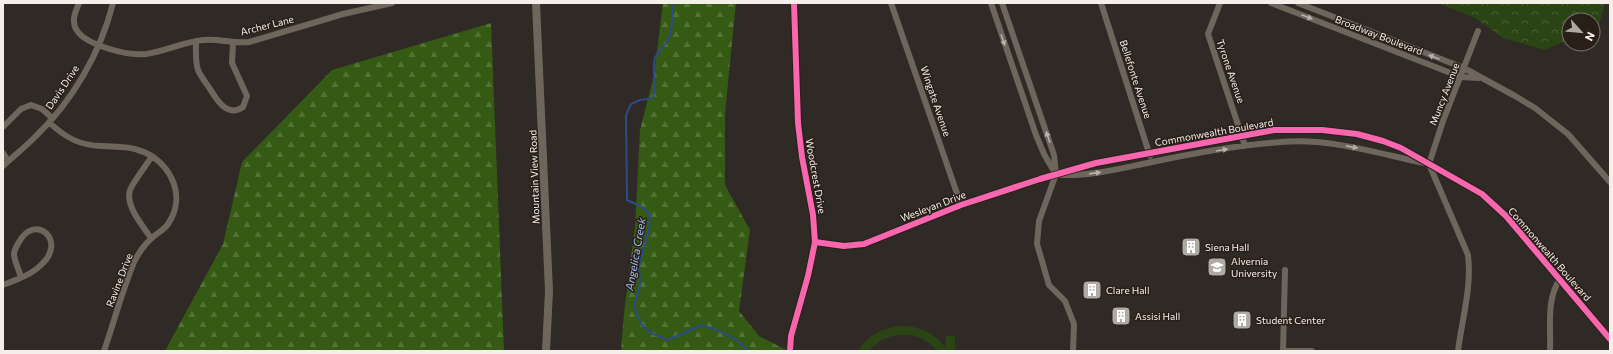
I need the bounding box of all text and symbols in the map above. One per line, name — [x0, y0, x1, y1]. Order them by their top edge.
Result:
north arrow — [1561, 12, 1601, 52]
street label: Archer Lane — [239, 13, 295, 37]
street label: Broadway Boulevard — [1333, 13, 1425, 57]
one-way arrow — [1301, 15, 1313, 21]
text: N — [1583, 30, 1598, 43]
one-way arrow — [1000, 34, 1006, 46]
street label: Tyrone Avenue — [1214, 37, 1248, 105]
street label: Bellefonte Avenue — [1118, 38, 1154, 120]
one-way arrow — [1428, 53, 1440, 59]
street label: Muncy Avenue — [1427, 61, 1461, 127]
street label: Davis Drive — [43, 63, 81, 111]
street label: Wingate Avenue — [918, 64, 954, 138]
street label: Commonwealth Boulevard — [1154, 116, 1274, 148]
street label: Mountain View Road — [526, 129, 542, 224]
one-way arrow — [1044, 130, 1050, 142]
street label: Woodcrest Drive — [803, 138, 829, 214]
one-way arrow — [1345, 144, 1358, 150]
one-way arrow — [1216, 147, 1229, 153]
one-way arrow — [1089, 170, 1101, 176]
street label: Wesleyan Drive — [899, 188, 967, 224]
street label: Commonwealth Boulevard — [1506, 205, 1594, 303]
water label: Angelica Creek — [622, 216, 648, 292]
building icon: Siena Hall — [1180, 236, 1202, 258]
place label: Siena Hall — [1205, 241, 1249, 253]
street label: Ravine Drive — [103, 251, 135, 309]
place label: Alvernia University — [1231, 255, 1277, 279]
school or university icon: Alvernia University — [1206, 256, 1228, 278]
building icon: Clare Hall — [1081, 279, 1103, 301]
place label: Clare Hall — [1106, 284, 1149, 296]
building icon: Assisi Hall — [1110, 305, 1132, 327]
building icon: Student Center — [1231, 309, 1253, 331]
place label: Assisi Hall — [1135, 310, 1180, 322]
place label: Student Center — [1256, 314, 1325, 326]

